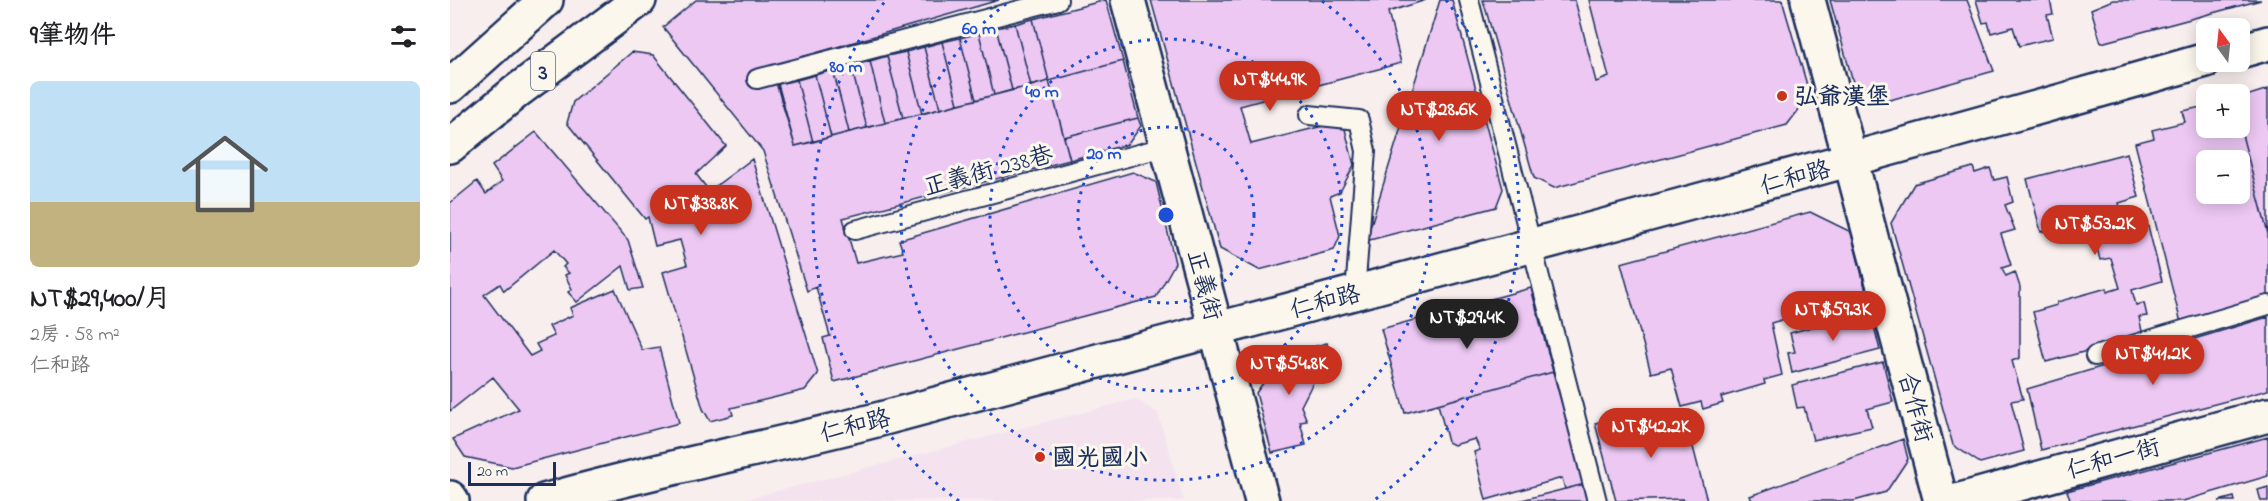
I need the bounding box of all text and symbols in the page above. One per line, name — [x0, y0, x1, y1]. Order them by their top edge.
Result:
text: 60 m — [962, 17, 996, 43]
text: 9筆物件 — [30, 18, 116, 56]
north arrow — [2196, 18, 2250, 72]
map controls — [2196, 18, 2250, 204]
icon: filters — [387, 20, 420, 53]
road number: 3 — [531, 52, 555, 90]
text: 80 m — [829, 55, 863, 81]
pin: NT$44.9K — [1208, 61, 1332, 112]
text: NT$44.9K — [1233, 66, 1307, 95]
text: 40 m — [1025, 80, 1059, 106]
place label: 弘爺漢堡 — [1794, 81, 1890, 116]
button: + — [2196, 84, 2250, 138]
marker: 弘爺漢堡 — [1775, 89, 1789, 103]
pin: NT$28.6K — [1377, 91, 1501, 142]
text: NT$28.6K — [1400, 96, 1478, 125]
icon: home — [171, 120, 279, 228]
street label: 正義街 238巷 — [920, 138, 1057, 207]
text: 20 m — [1085, 142, 1122, 168]
button: − — [2196, 150, 2250, 204]
street label: 仁和路 — [1756, 153, 1835, 206]
pin: NT$38.8K — [639, 185, 763, 236]
text: NT$38.8K — [664, 190, 738, 219]
centre of rings — [1156, 205, 1176, 225]
pin: NT$53.2K — [2033, 205, 2157, 256]
text: NT$53.2K — [2055, 210, 2135, 239]
street label: 正義街 — [1176, 246, 1229, 325]
street label: 仁和路 — [1286, 278, 1365, 329]
text: NT$29,400/月 — [30, 281, 171, 319]
pin: NT$59.3K — [1771, 291, 1895, 342]
text: NT$59.3K — [1795, 296, 1871, 325]
pin: NT$29.4K — [1405, 299, 1529, 350]
text: NT$29.4K — [1429, 304, 1505, 333]
text: 2房 · 58 m² — [30, 321, 120, 350]
pin: NT$41.2K — [2091, 335, 2215, 386]
text: NT$41.2K — [2115, 340, 2191, 369]
pin: NT$54.8K — [1227, 345, 1351, 396]
text: NT$54.8K — [1250, 350, 1328, 379]
text: 仁和路 — [30, 352, 90, 381]
street label: 合作街 — [1887, 368, 1940, 447]
street label: 仁和路 — [816, 402, 895, 453]
pin: NT$42.2K — [1589, 408, 1713, 459]
text: NT$42.2K — [1612, 413, 1690, 442]
street label: 仁和一街 — [2063, 431, 2165, 490]
place label: 國光國小 — [1052, 442, 1148, 477]
marker: 國光國小 — [1033, 450, 1047, 464]
scale bar — [468, 459, 556, 486]
text: 20 m — [477, 460, 508, 484]

